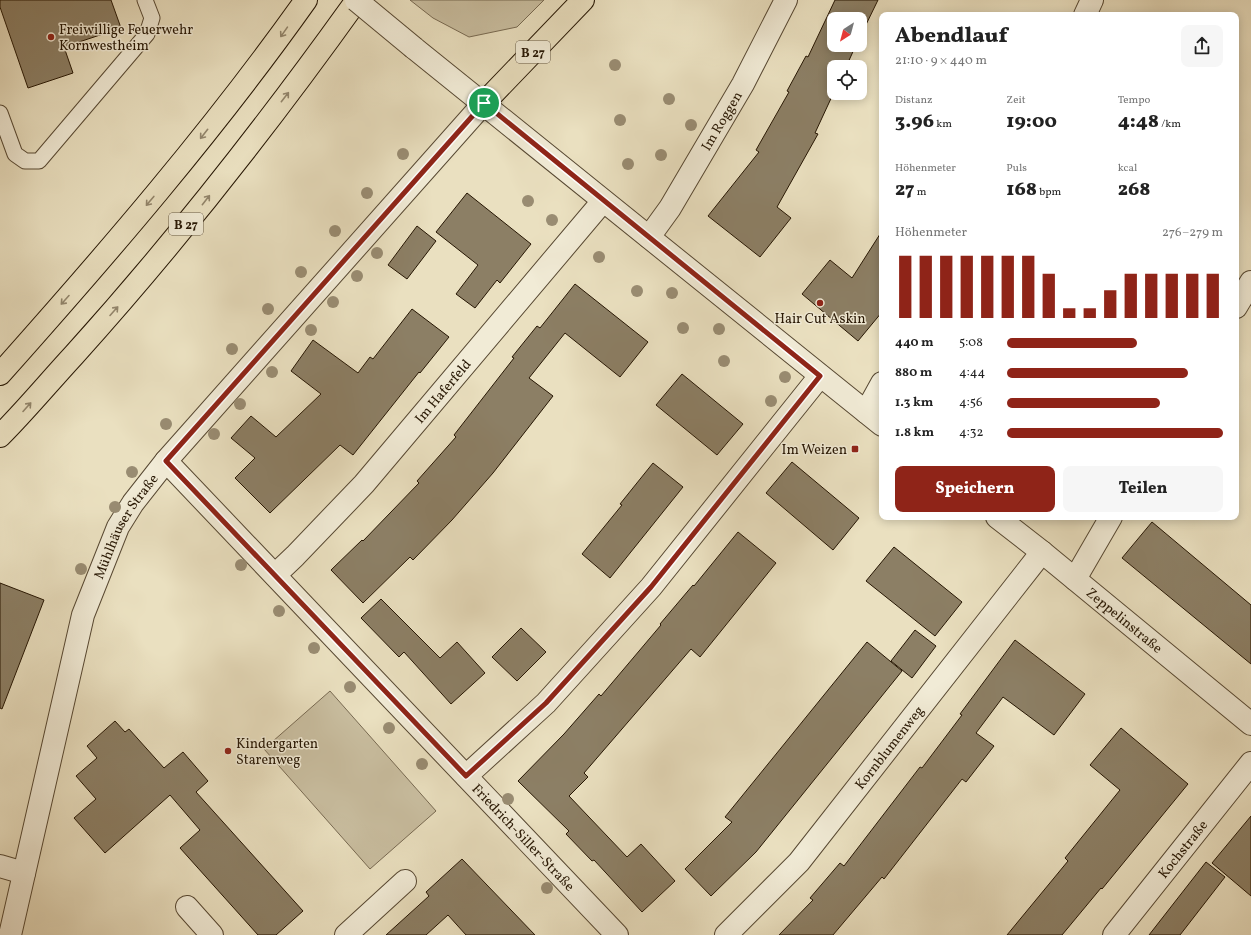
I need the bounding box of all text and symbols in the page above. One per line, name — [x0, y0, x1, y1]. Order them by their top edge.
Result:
north arrow — [827, 12, 867, 52]
map controls — [827, 12, 867, 100]
place label: Freiwillige Feuerwehr Kornwestheim — [59, 21, 193, 56]
text: Abendlauf — [895, 21, 1008, 52]
button: share — [1181, 25, 1223, 67]
one-way arrow — [280, 26, 288, 37]
marker: Freiwillige Feuerwehr Kornwestheim — [46, 32, 56, 42]
road number: B 27 — [516, 41, 550, 63]
text: 21:10 · 9 × 440 m — [895, 52, 987, 70]
button: locate — [827, 60, 867, 100]
pin — [467, 86, 501, 120]
street label: Im Roggen — [698, 88, 748, 155]
one-way arrow — [281, 92, 290, 103]
icon: arrive — [473, 92, 495, 114]
text: Distanz — [895, 93, 932, 108]
text: Zeit — [1006, 93, 1026, 108]
text: Tempo — [1118, 93, 1150, 108]
text: 3.96 — [895, 108, 934, 136]
text: 19:00 — [1006, 108, 1057, 136]
text: 4:48 — [1118, 108, 1159, 136]
text: km — [934, 117, 952, 132]
text: /km — [1159, 117, 1181, 132]
one-way arrow — [200, 129, 208, 140]
text: Höhenmeter — [895, 161, 956, 176]
text: Puls — [1006, 161, 1027, 176]
text: kcal — [1118, 161, 1137, 176]
text: 27 — [895, 176, 915, 204]
text: 168 — [1006, 176, 1037, 204]
text: 268 — [1118, 176, 1150, 204]
text: m — [915, 185, 927, 200]
text: bpm — [1037, 185, 1061, 200]
one-way arrow — [201, 195, 210, 206]
one-way arrow — [145, 196, 154, 207]
road number: B 27 — [169, 213, 203, 235]
text: Höhenmeter — [895, 224, 967, 242]
text: 276–279 m — [1162, 224, 1223, 242]
one-way arrow — [61, 295, 70, 306]
marker: Hair Cut Askin — [815, 298, 825, 308]
one-way arrow — [109, 306, 118, 316]
place label: Hair Cut Askin — [774, 310, 866, 329]
text: 440 m — [895, 334, 934, 352]
text: 5:08 — [959, 334, 983, 352]
street label: Im Haferfeld — [411, 356, 476, 428]
text: 880 m — [895, 364, 932, 382]
text: 4:44 — [959, 364, 985, 382]
text: 1.3 km — [895, 394, 933, 412]
text: 4:56 — [959, 394, 983, 412]
one-way arrow — [22, 402, 31, 412]
text: 1.8 km — [895, 424, 934, 442]
text: 4:32 — [959, 424, 983, 442]
place label: Im Weizen — [781, 441, 847, 460]
marker: Im Weizen — [850, 444, 860, 454]
button: Speichern — [895, 466, 1055, 512]
button: Teilen — [1063, 466, 1223, 512]
street label: Mühlhäuser Straße — [90, 470, 163, 582]
street label: Zeppelinstraße — [1081, 584, 1166, 658]
street label: Kornblumenweg — [851, 702, 929, 794]
place label: Kindergarten Starenweg — [236, 735, 318, 770]
marker: Kindergarten Starenweg — [223, 746, 233, 756]
street label: Friedrich-Siller-Straße — [467, 780, 579, 896]
street label: Kochstraße — [1155, 817, 1213, 883]

